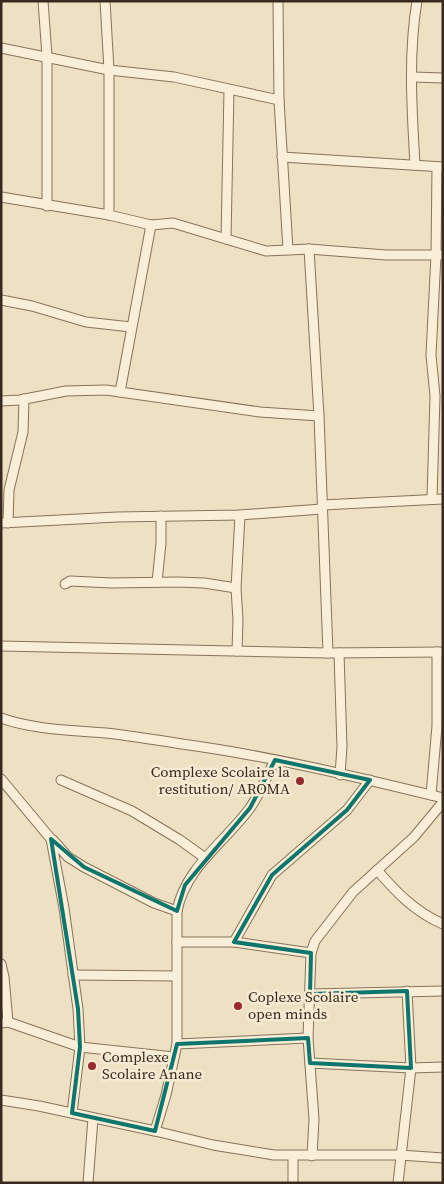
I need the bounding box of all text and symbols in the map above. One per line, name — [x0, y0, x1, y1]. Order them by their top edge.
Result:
place label: Complexe Scolaire la restitution/ AROMA — [151, 761, 290, 799]
marker: Complexe Scolaire la restitution/ AROMA — [294, 775, 306, 787]
place label: Coplexe Scolaire open minds — [248, 986, 359, 1024]
marker: Coplexe Scolaire open minds — [232, 1000, 244, 1012]
place label: Complexe Scolaire Anane — [102, 1046, 203, 1084]
marker: Complexe Scolaire Anane — [86, 1060, 98, 1072]

